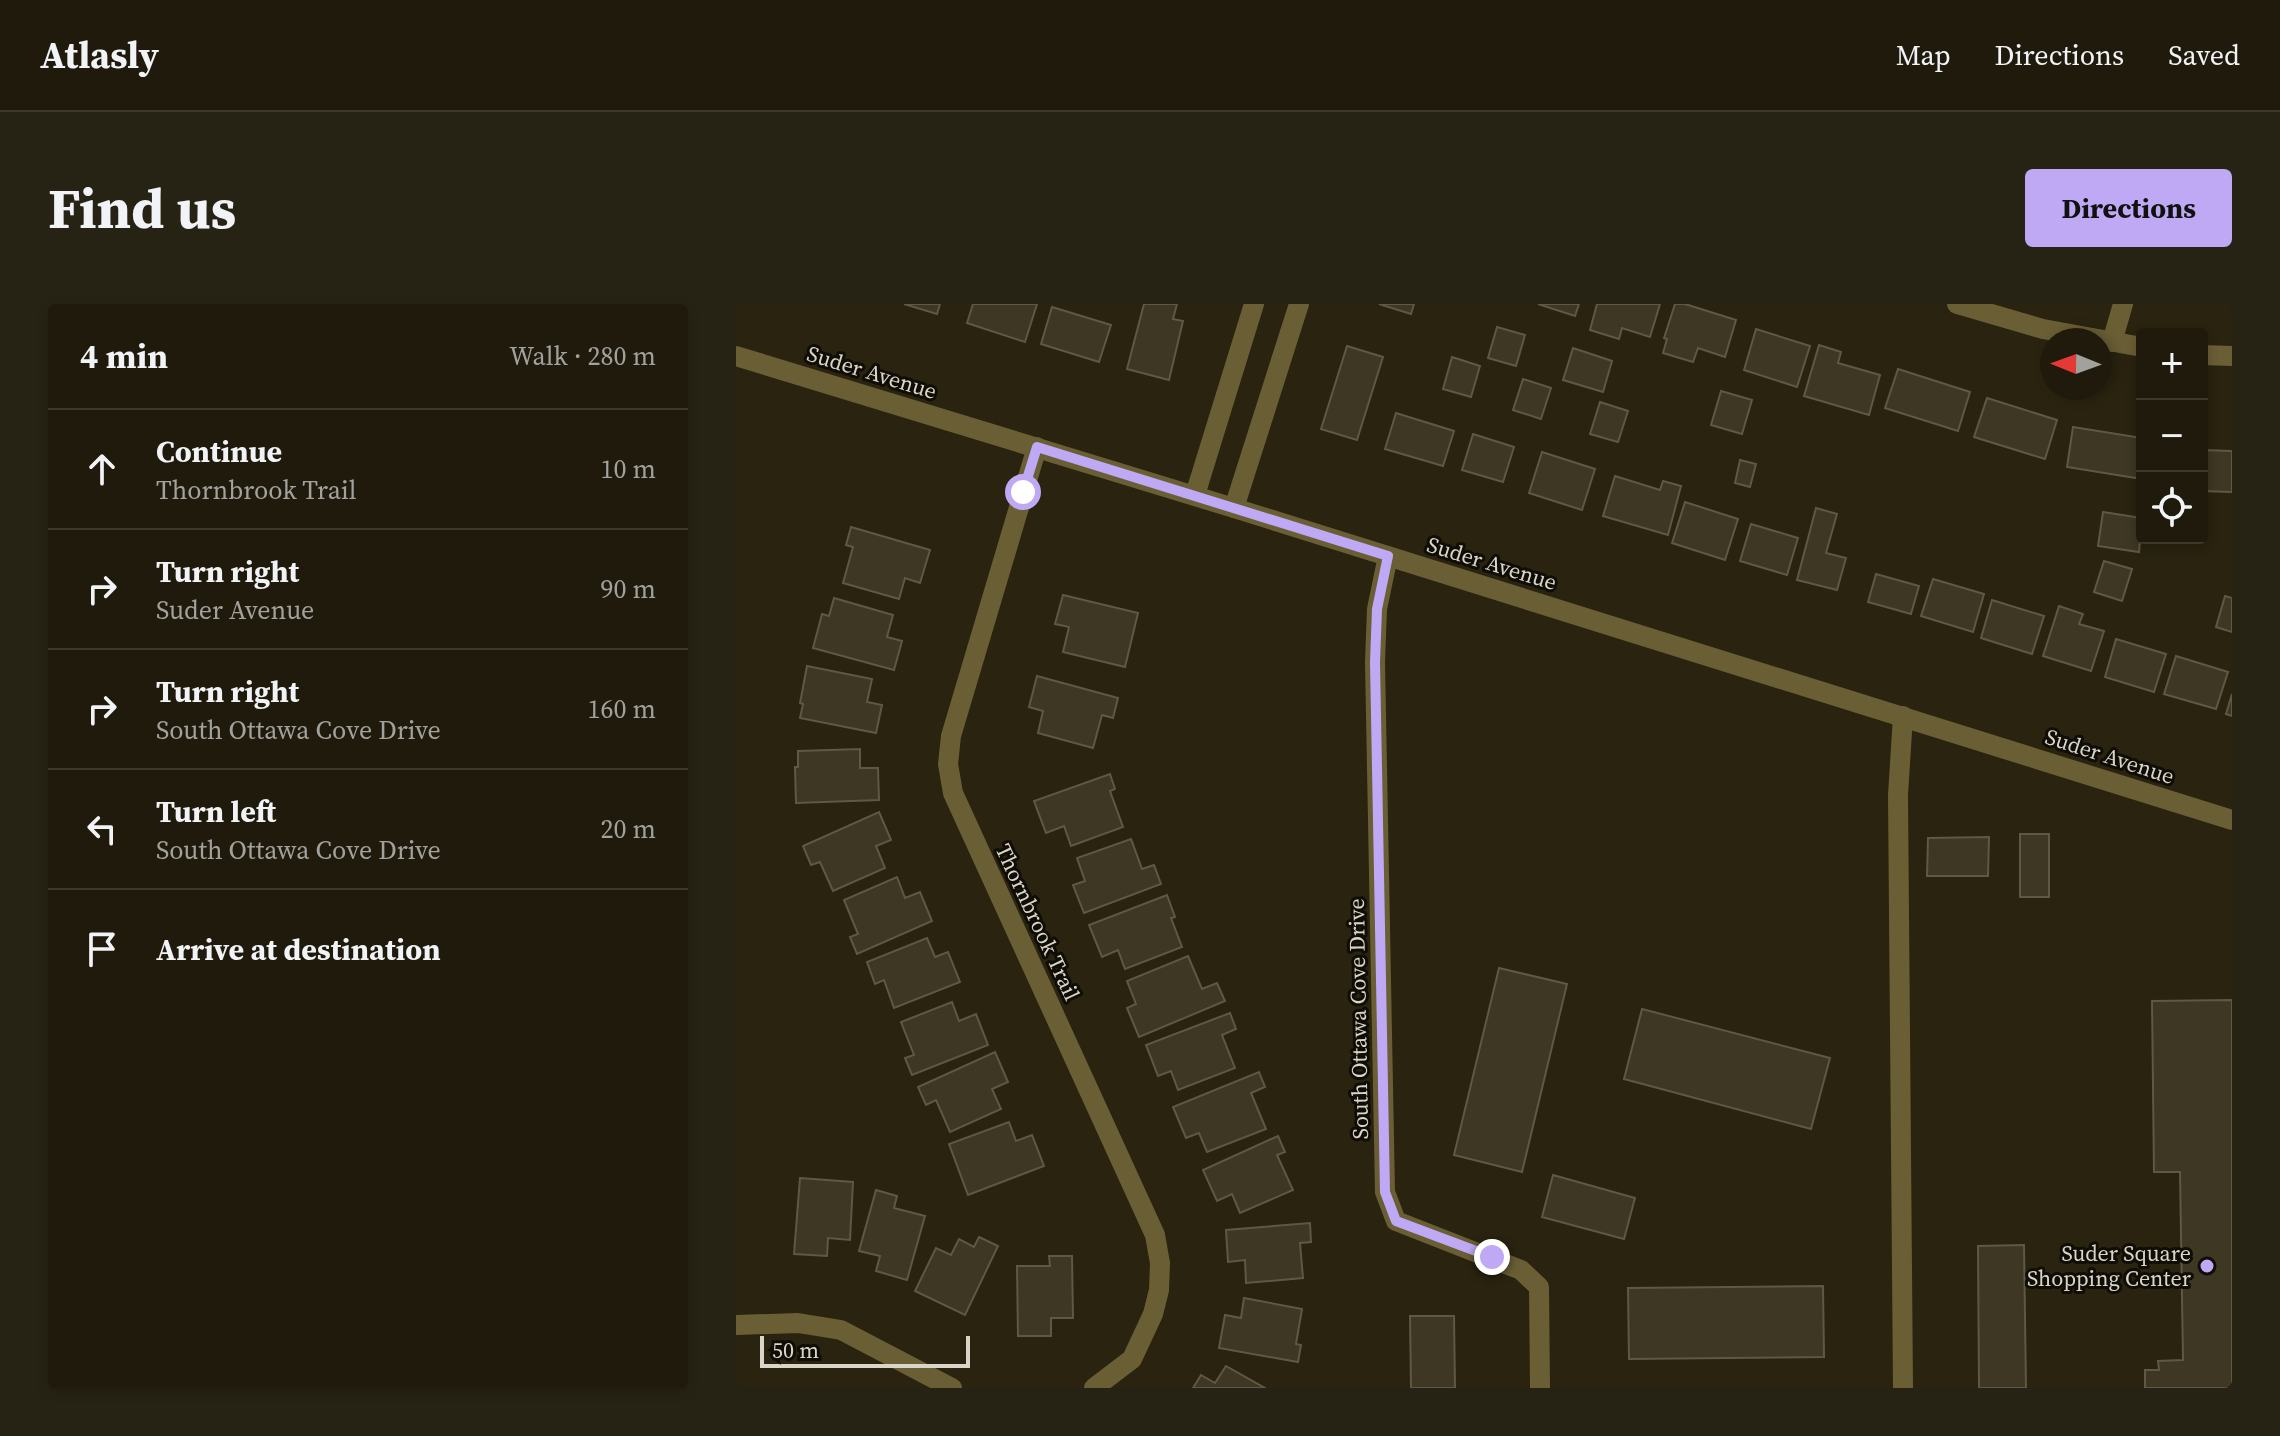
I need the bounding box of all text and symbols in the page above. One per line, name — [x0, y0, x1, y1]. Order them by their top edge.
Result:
text: Atlasly — [40, 29, 159, 81]
text: Map — [1896, 36, 1951, 74]
text: Directions — [1995, 36, 2124, 74]
text: Saved — [2168, 36, 2240, 74]
button: Directions — [2025, 169, 2232, 247]
text: Find us — [48, 170, 236, 247]
north arrow — [2040, 328, 2112, 400]
map controls — [2136, 328, 2208, 544]
button: + — [2136, 328, 2208, 400]
text: 4 min — [80, 333, 168, 379]
text: Walk · 280 m — [509, 338, 656, 374]
street label: Suder Avenue — [804, 338, 940, 406]
button: − — [2136, 400, 2208, 472]
text: Continue — [156, 431, 282, 472]
icon: ahead — [80, 447, 124, 491]
text: 10 m — [601, 451, 656, 487]
text: Thornbrook Trail — [156, 472, 357, 508]
button: locate — [2136, 472, 2208, 544]
route start — [1005, 474, 1041, 510]
street label: Suder Avenue — [1424, 529, 1560, 597]
text: Turn right — [156, 551, 299, 592]
icon: right — [80, 567, 124, 611]
text: 90 m — [601, 571, 656, 607]
text: Suder Avenue — [156, 592, 314, 628]
text: Turn right — [156, 671, 299, 712]
icon: right — [80, 687, 124, 731]
text: 160 m — [588, 691, 656, 727]
text: South Ottawa Cove Drive — [156, 712, 441, 748]
street label: Suder Avenue — [2042, 721, 2178, 791]
text: Turn left — [156, 791, 276, 832]
icon: left — [80, 807, 124, 851]
text: 20 m — [601, 811, 656, 847]
text: South Ottawa Cove Drive — [156, 832, 441, 868]
street label: Thornbrook Trail — [989, 839, 1087, 1005]
street label: South Ottawa Cove Drive — [1341, 898, 1375, 1140]
icon: arrive — [80, 927, 124, 971]
text: Arrive at destination — [156, 929, 441, 970]
place label: Suder Square Shopping Center — [2027, 1238, 2192, 1293]
route end — [1474, 1239, 1510, 1275]
marker: Suder Square Shopping Center — [2198, 1257, 2216, 1275]
scale bar — [760, 1332, 970, 1368]
text: 50 m — [772, 1335, 819, 1365]

